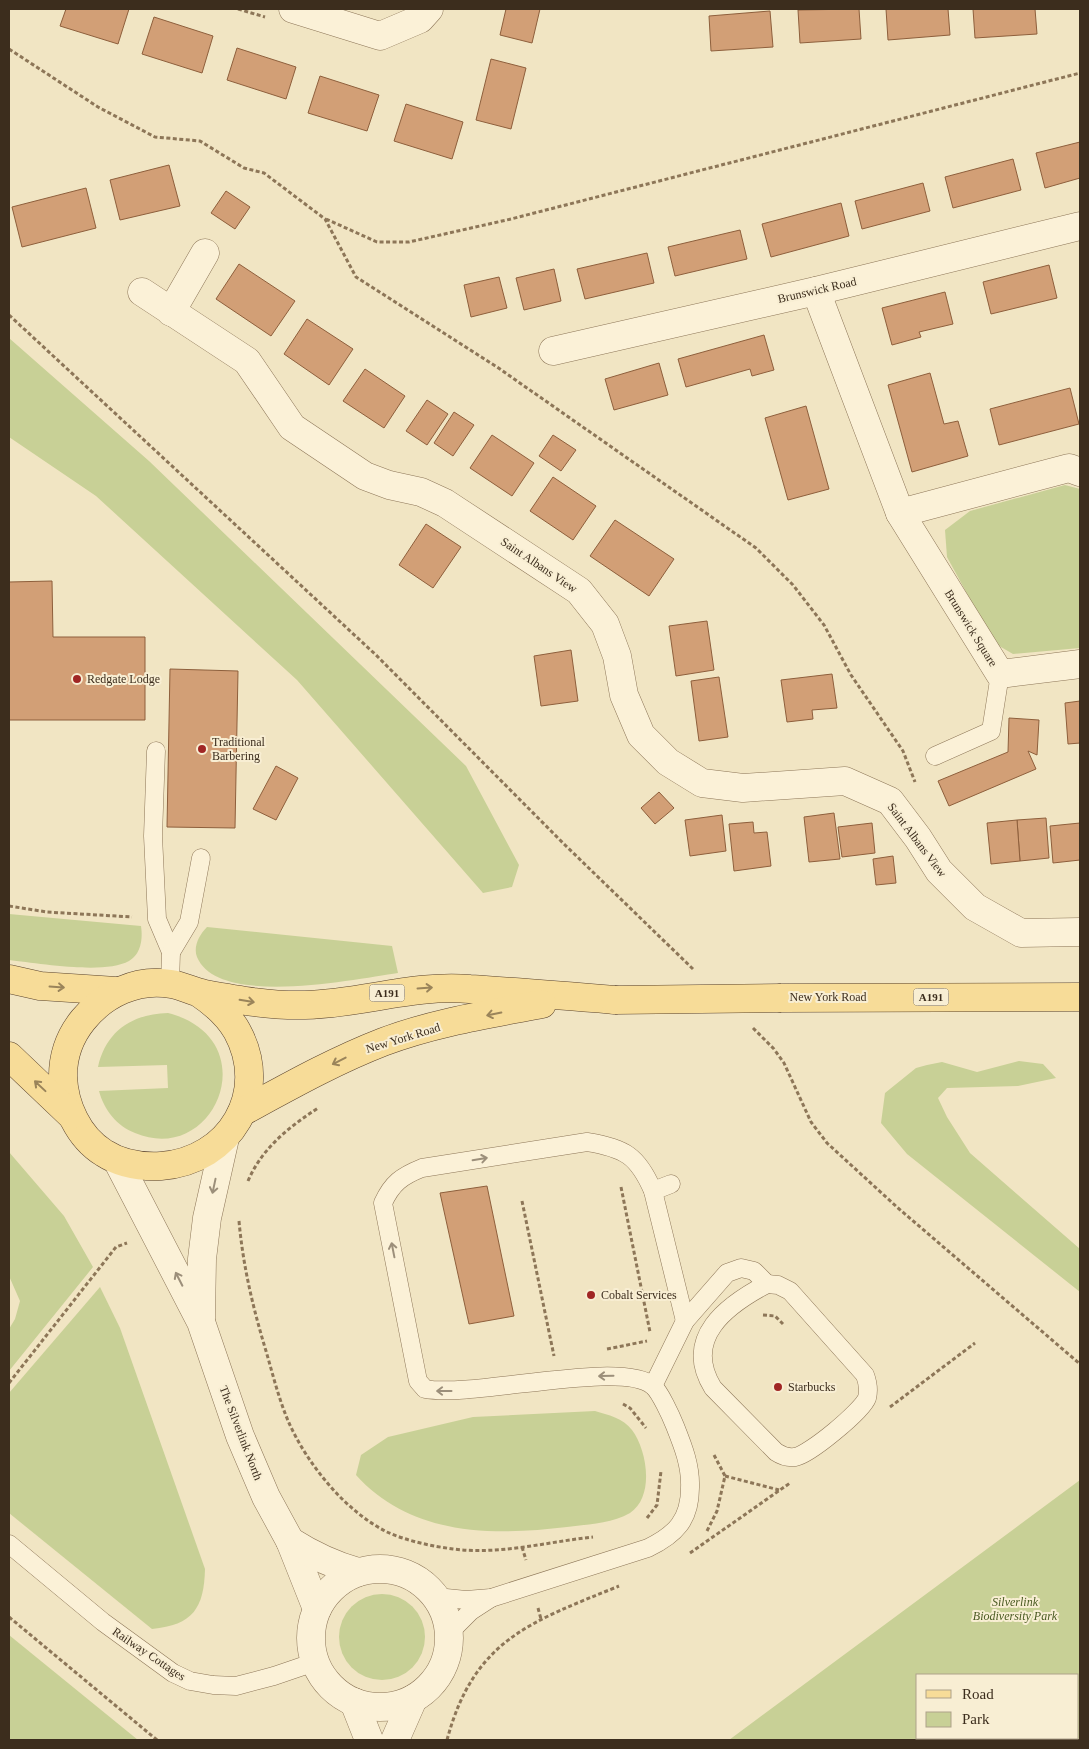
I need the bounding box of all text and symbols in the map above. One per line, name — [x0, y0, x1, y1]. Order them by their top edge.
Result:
street label: Brunswick Road — [776, 274, 858, 306]
street label: Saint Albans View — [498, 534, 580, 596]
street label: Brunswick Square — [942, 587, 1000, 669]
place label: Redgate Lodge — [87, 672, 160, 686]
marker: Redgate Lodge — [71, 673, 83, 685]
place label: Traditional Barbering — [212, 735, 266, 763]
marker: Traditional Barbering — [196, 743, 208, 755]
street label: Saint Albans View — [885, 800, 950, 880]
one-way arrow — [48, 983, 64, 992]
road number: A191 — [370, 984, 404, 1001]
one-way arrow — [417, 984, 433, 993]
road number: A191 — [914, 989, 948, 1006]
street label: New York Road — [789, 990, 867, 1004]
one-way arrow — [238, 997, 254, 1007]
one-way arrow — [486, 1009, 502, 1019]
street label: New York Road — [364, 1020, 442, 1056]
one-way arrow — [332, 1057, 347, 1066]
one-way arrow — [34, 1080, 46, 1092]
one-way arrow — [472, 1153, 488, 1163]
one-way arrow — [209, 1177, 219, 1193]
one-way arrow — [387, 1243, 397, 1259]
one-way arrow — [174, 1271, 184, 1286]
place label: Cobalt Services — [601, 1288, 677, 1302]
marker: Cobalt Services — [585, 1289, 597, 1301]
one-way arrow — [598, 1371, 614, 1381]
place label: Starbucks — [788, 1380, 836, 1394]
marker: Starbucks — [772, 1381, 784, 1393]
street label: The Silverlink North — [217, 1384, 265, 1482]
one-way arrow — [436, 1386, 452, 1395]
park label: Silverlink Biodiversity Park — [973, 1595, 1058, 1623]
street label: Railway Cottages — [110, 1624, 188, 1684]
legend — [916, 1674, 1079, 1739]
text: Road — [962, 1686, 994, 1702]
text: Park — [962, 1711, 990, 1727]

